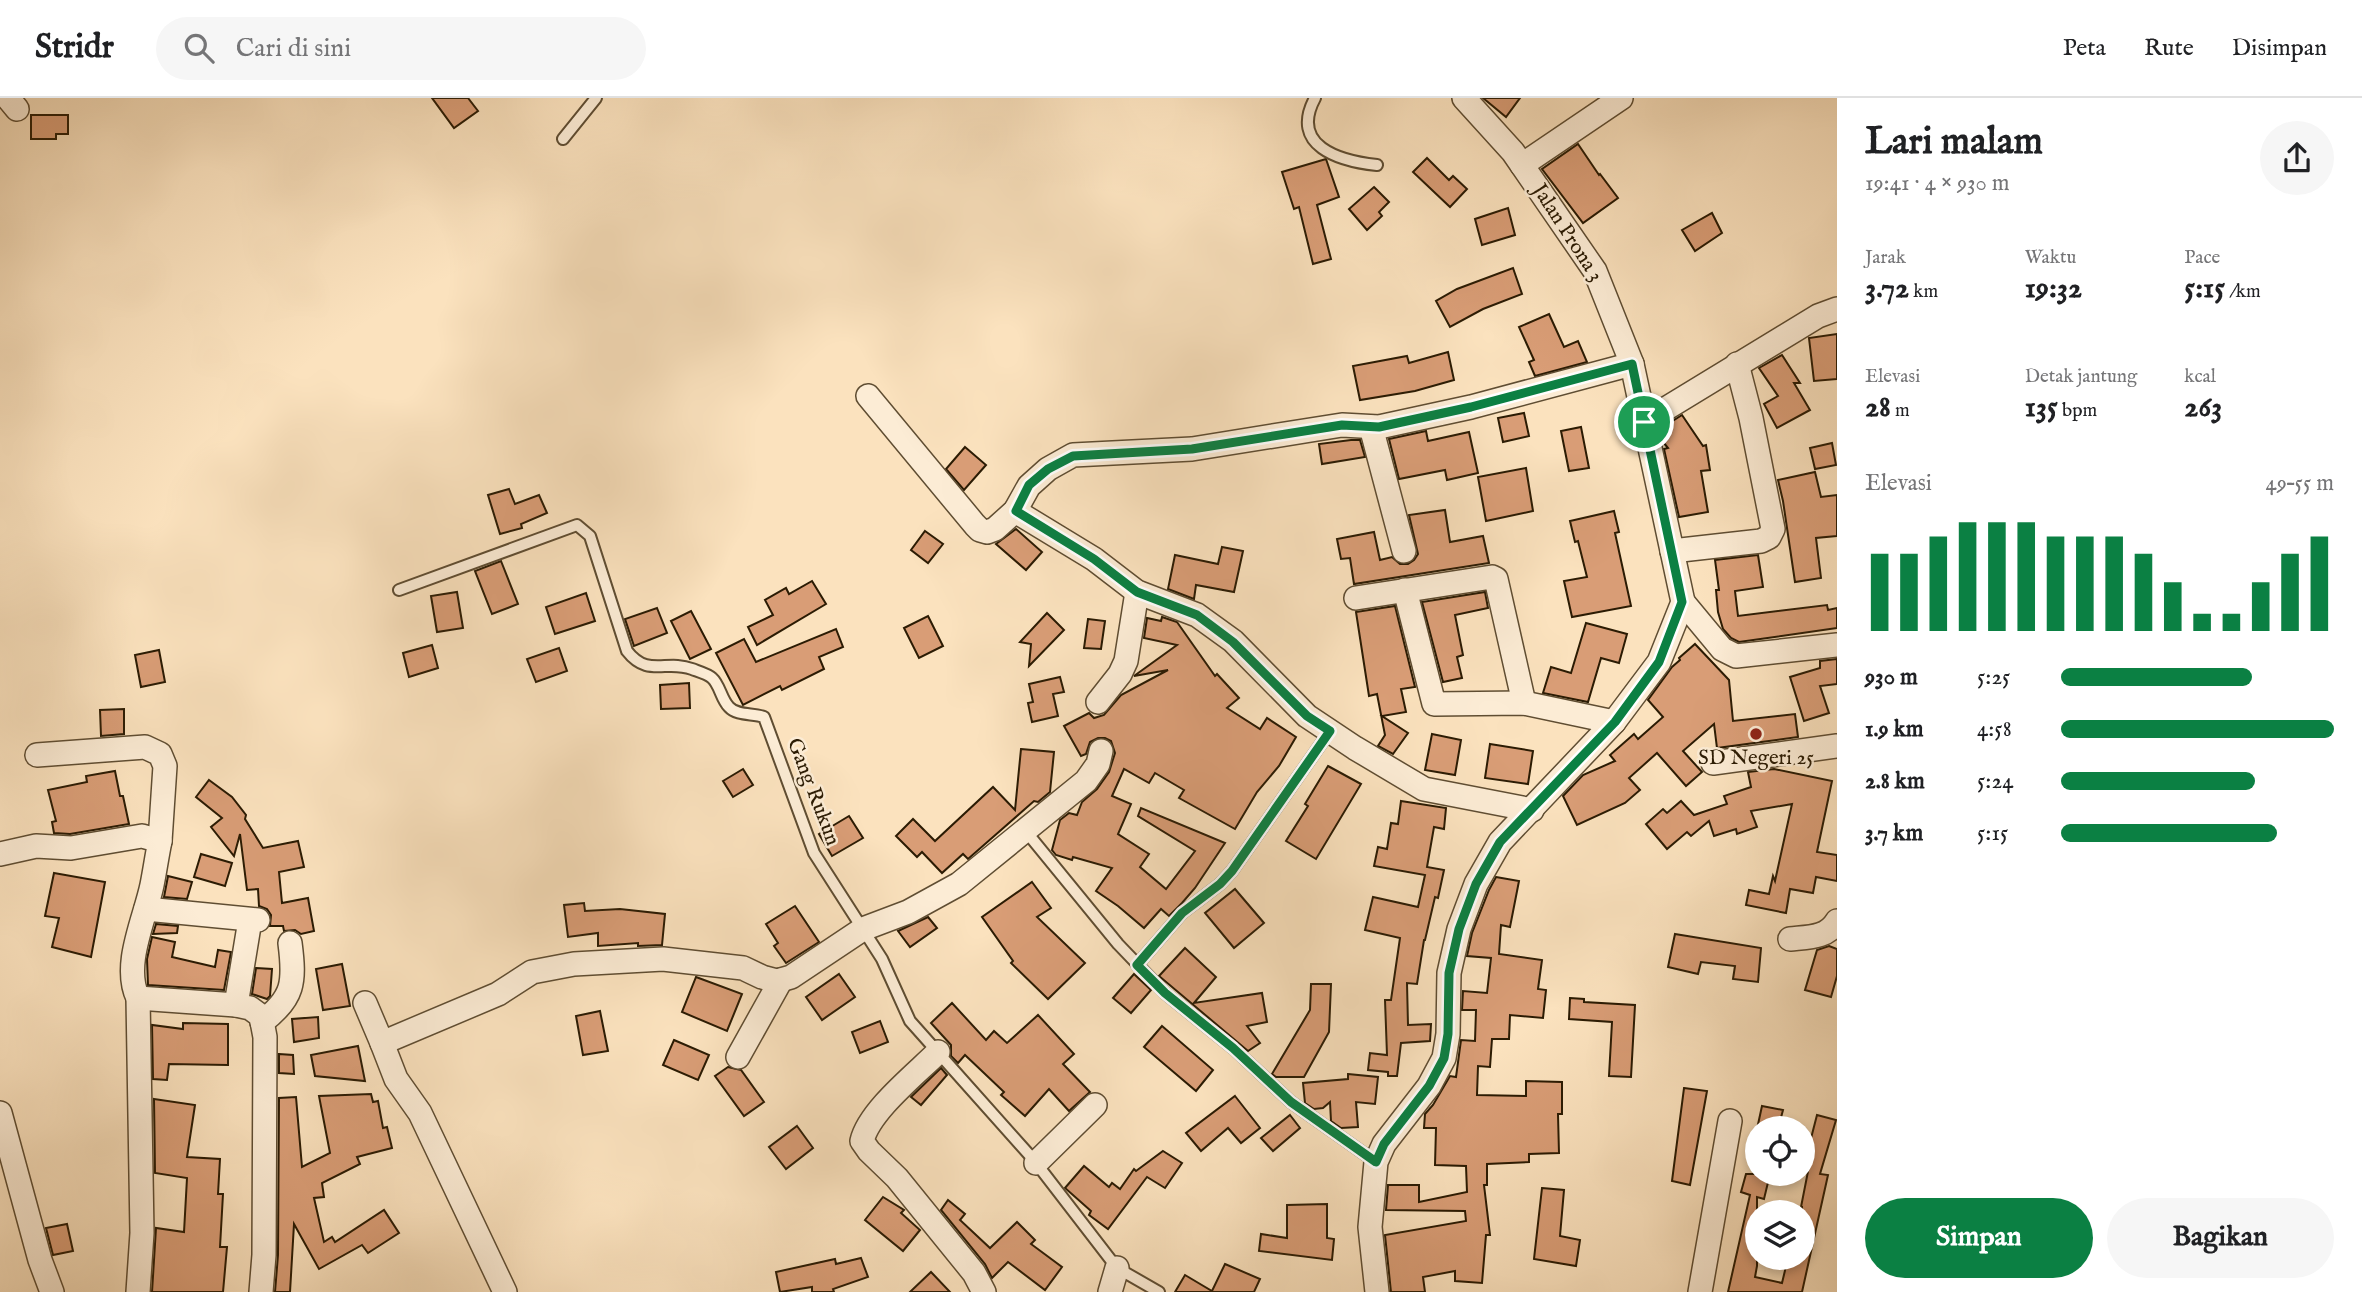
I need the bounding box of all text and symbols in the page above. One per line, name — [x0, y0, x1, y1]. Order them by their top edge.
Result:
search box — [156, 17, 646, 80]
text: Stridr — [35, 27, 114, 69]
icon: search — [180, 29, 218, 67]
text: Cari di sini — [236, 32, 351, 65]
text: Peta — [2063, 33, 2106, 64]
text: Rute — [2144, 33, 2194, 64]
text: Disimpan — [2232, 33, 2327, 64]
text: Lari malam — [1865, 119, 2043, 167]
button: share — [2260, 121, 2334, 195]
text: 19:41 · 4 × 930 m — [1865, 169, 2010, 198]
street label: Jalan Prona 3 — [1524, 177, 1609, 287]
text: Jarak — [1865, 246, 1906, 270]
text: Waktu — [2025, 246, 2076, 270]
text: Pace — [2184, 246, 2220, 270]
text: 3.72 — [1865, 270, 1909, 308]
text: 19:32 — [2025, 270, 2082, 308]
text: 5:15 — [2184, 270, 2225, 308]
text: km — [1909, 280, 1938, 304]
text: /km — [2225, 280, 2261, 304]
text: Elevasi — [1865, 365, 1920, 389]
text: Detak jantung — [2025, 365, 2137, 389]
text: kcal — [2184, 365, 2216, 389]
text: 28 — [1865, 389, 1891, 427]
text: 135 — [2025, 389, 2058, 427]
text: 263 — [2184, 389, 2222, 427]
pin — [1614, 392, 1674, 452]
text: m — [1891, 399, 1910, 423]
text: bpm — [2058, 399, 2097, 423]
icon: arrive — [1625, 403, 1663, 441]
text: Elevasi — [1865, 469, 1932, 498]
text: 49–55 m — [2266, 469, 2334, 498]
text: 930 m — [1865, 663, 1918, 692]
text: 5:25 — [1977, 663, 2010, 692]
text: 1.9 km — [1865, 715, 1924, 744]
text: 4:58 — [1977, 715, 2012, 744]
marker: SD Negeri 25 — [1748, 726, 1764, 742]
street label: Gang Rukun — [780, 734, 846, 850]
place label: SD Negeri 25 — [1698, 745, 1814, 772]
text: 2.8 km — [1865, 767, 1925, 796]
text: 5:24 — [1977, 767, 2013, 796]
text: 3.7 km — [1865, 819, 1923, 848]
text: 5:15 — [1977, 819, 2008, 848]
map controls — [1745, 1116, 1815, 1270]
button: locate — [1745, 1116, 1815, 1186]
button: Simpan — [1865, 1198, 2093, 1278]
button: Bagikan — [2107, 1198, 2334, 1278]
button: layers — [1745, 1200, 1815, 1270]

